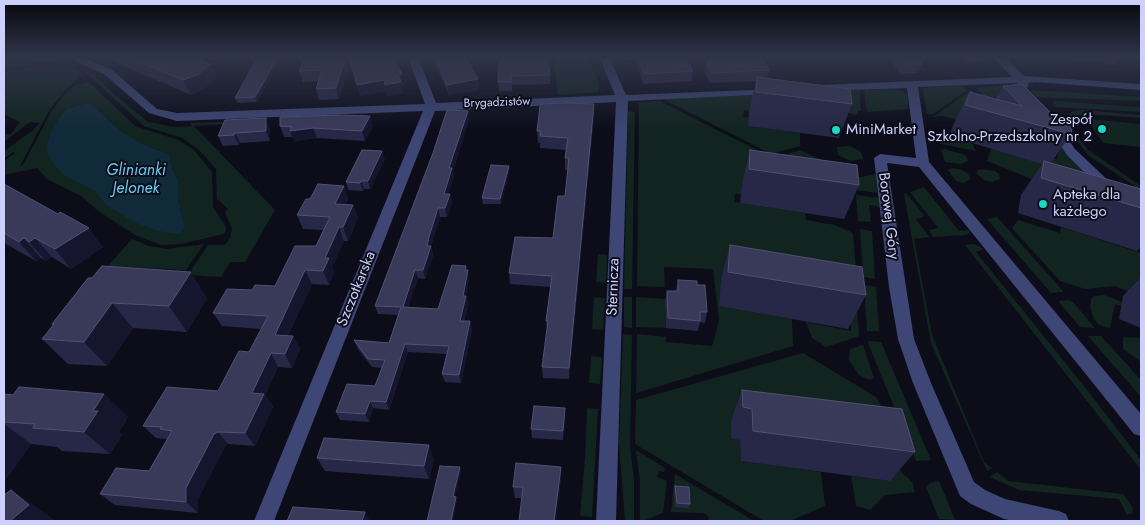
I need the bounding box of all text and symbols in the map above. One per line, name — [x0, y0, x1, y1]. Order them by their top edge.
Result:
street label: Brygadzistów — [463, 95, 531, 111]
place label: Zespół Szkolno-Przedszkolny nr 2 — [927, 111, 1092, 146]
place label: MiniMarket — [846, 121, 916, 139]
marker: Zespół Szkolno-Przedszkolny nr 2 — [1096, 123, 1108, 135]
marker: MiniMarket — [830, 124, 842, 136]
water label: Glinianki Jelonek — [106, 161, 166, 199]
street label: Borowej Góry — [874, 172, 902, 260]
place label: Apteka dla każdego — [1053, 186, 1120, 221]
marker: Apteka dla każdego — [1037, 198, 1049, 210]
street label: Szczotkarska — [334, 249, 380, 329]
street label: Sternicza — [604, 258, 624, 316]

